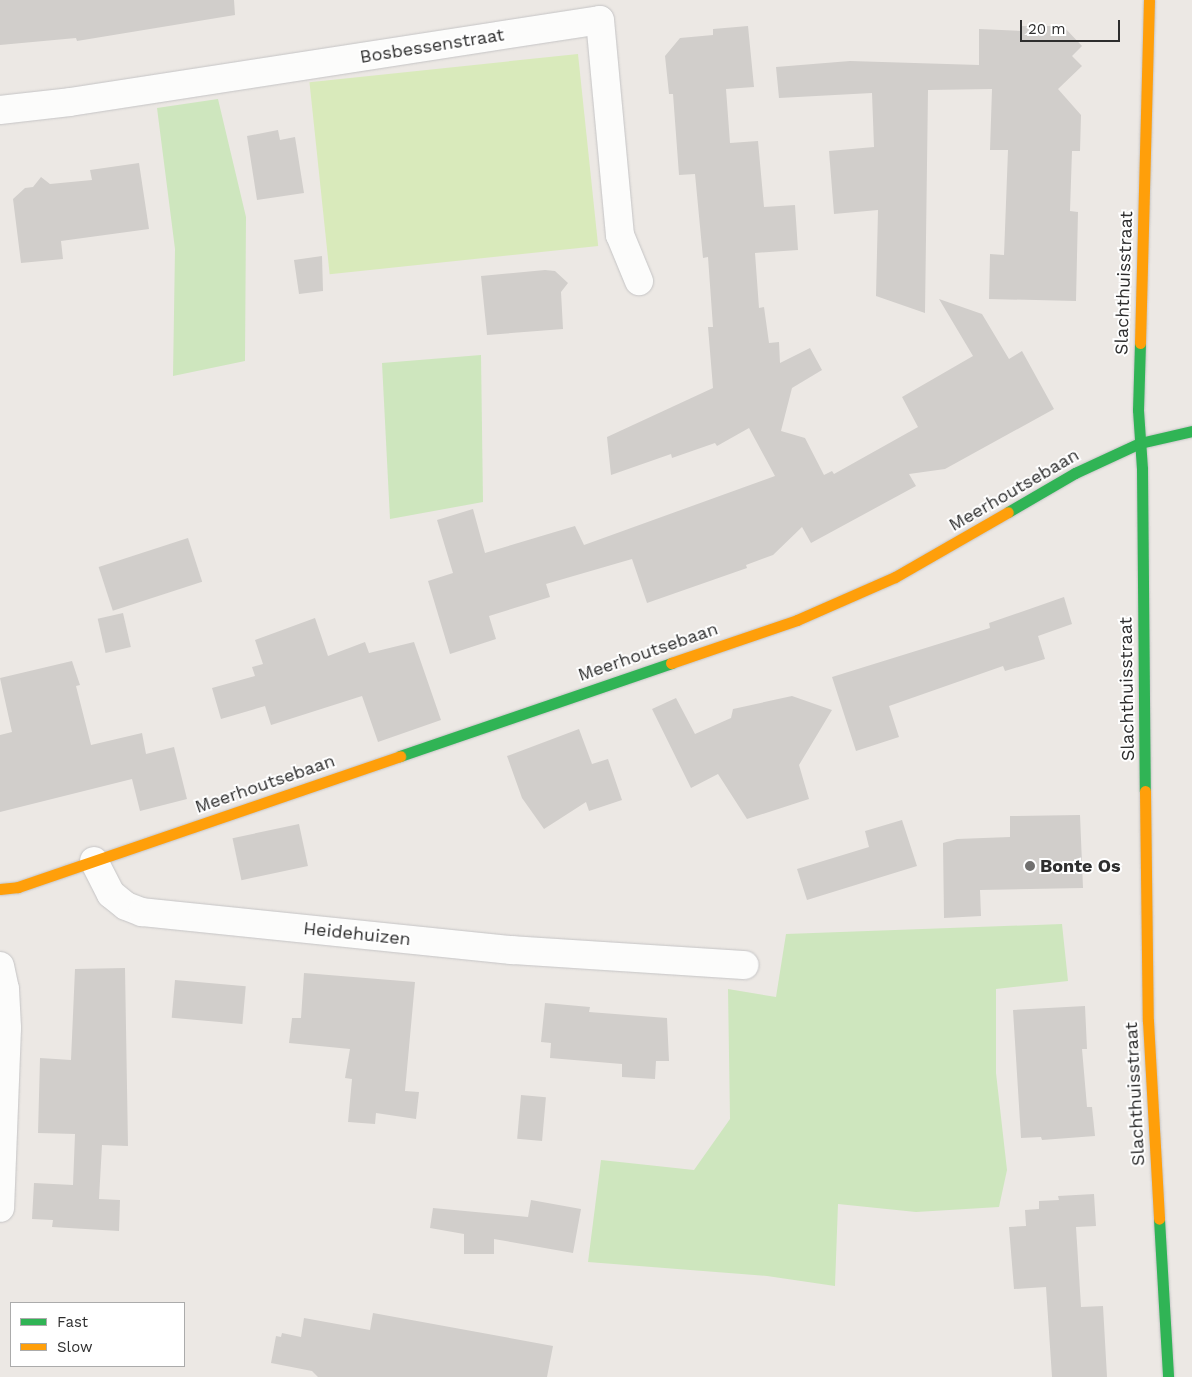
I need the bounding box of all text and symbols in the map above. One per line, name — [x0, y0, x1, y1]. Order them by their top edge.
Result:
scale bar — [1022, 10, 1122, 42]
text: 20 m — [1028, 20, 1066, 38]
street label: Bosbessenstraat — [358, 24, 506, 68]
street label: Slachthuisstraat — [1111, 211, 1137, 355]
street label: Meerhoutsebaan — [945, 444, 1083, 536]
street label: Slachthuisstraat — [1115, 617, 1139, 761]
street label: Meerhoutsebaan — [575, 618, 721, 686]
street label: Meerhoutsebaan — [192, 750, 338, 818]
place label: Bonte Os — [1040, 855, 1120, 877]
marker: Bonte Os — [1024, 860, 1036, 872]
street label: Heidehuizen — [302, 918, 412, 950]
street label: Slachthuisstraat — [1120, 1021, 1150, 1167]
legend — [10, 1302, 185, 1367]
text: Fast — [57, 1313, 88, 1331]
text: Slow — [57, 1338, 93, 1356]

